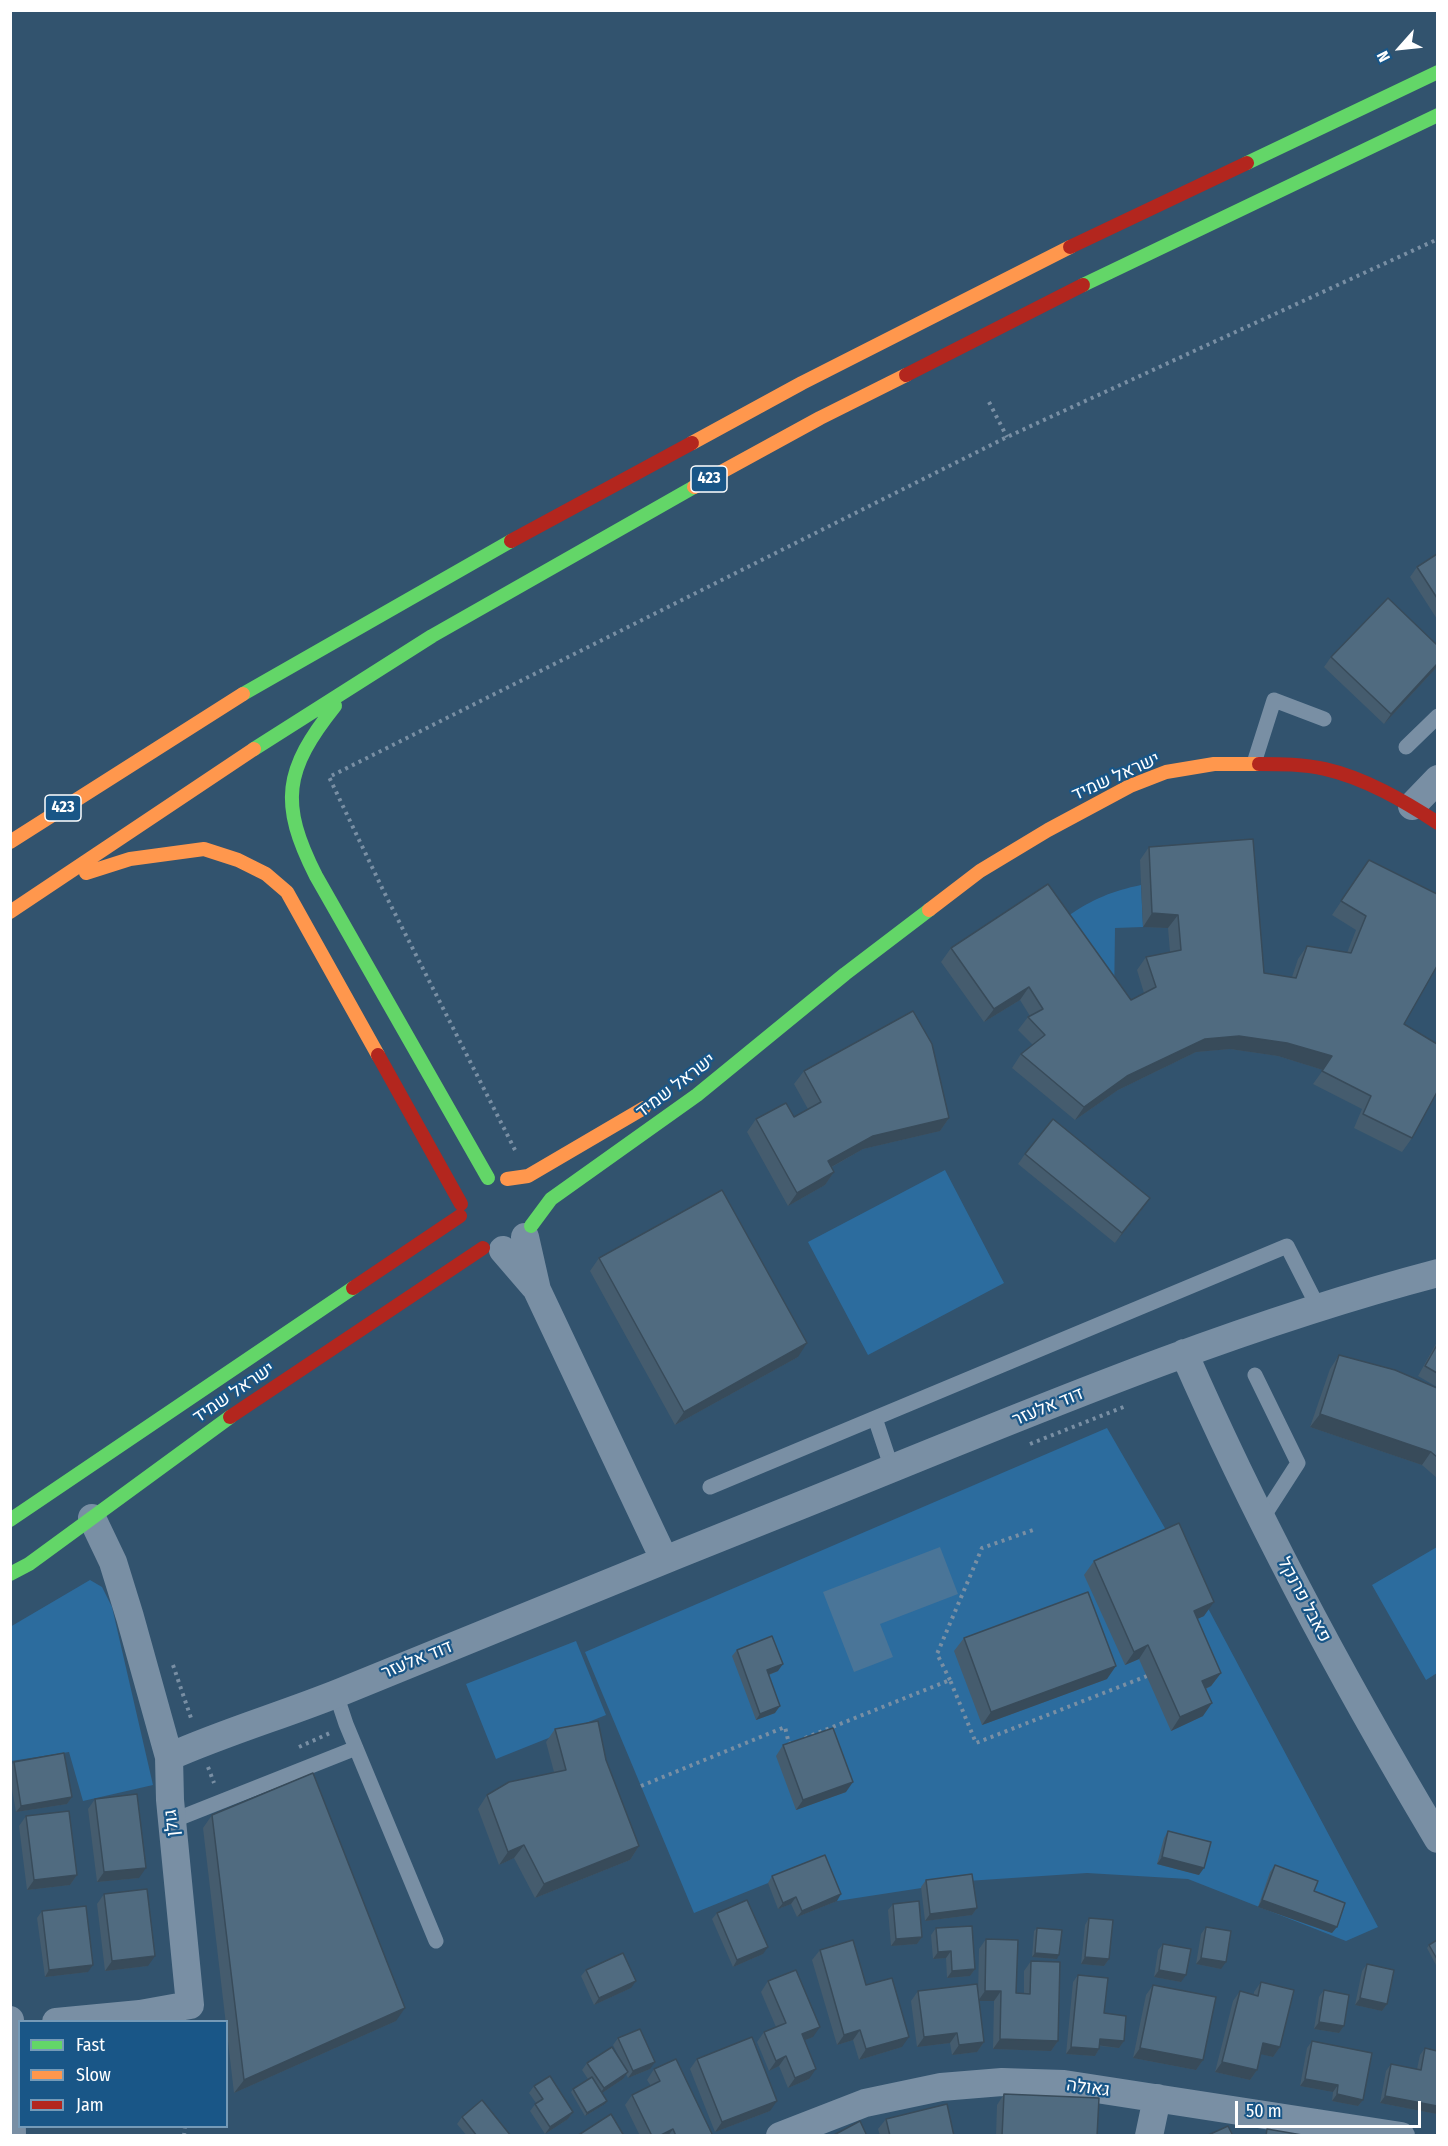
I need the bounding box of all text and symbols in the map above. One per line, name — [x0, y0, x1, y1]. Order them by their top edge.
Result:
north arrow — [1370, 18, 1430, 78]
text: N — [1373, 48, 1394, 65]
road number: 423 — [691, 466, 727, 492]
street label: ישראל שמיד — [1069, 748, 1163, 806]
road number: 423 — [45, 795, 81, 821]
street label: ישראל שמיד — [632, 1049, 720, 1123]
street label: ישראל שמיד — [189, 1358, 279, 1428]
street label: דוד אלעזר — [1009, 1383, 1087, 1431]
street label: פאבל פרנקל — [1273, 1554, 1335, 1646]
street label: דוד אלעזר — [378, 1636, 456, 1684]
street label: גולן — [160, 1809, 184, 1837]
legend — [18, 2020, 228, 2128]
text: Fast — [76, 2034, 105, 2056]
text: Slow — [76, 2064, 111, 2086]
street label: גאולה — [1065, 2074, 1111, 2102]
scale bar — [1238, 2089, 1424, 2127]
text: Jam — [76, 2094, 104, 2116]
text: 50 m — [1246, 2100, 1282, 2122]

